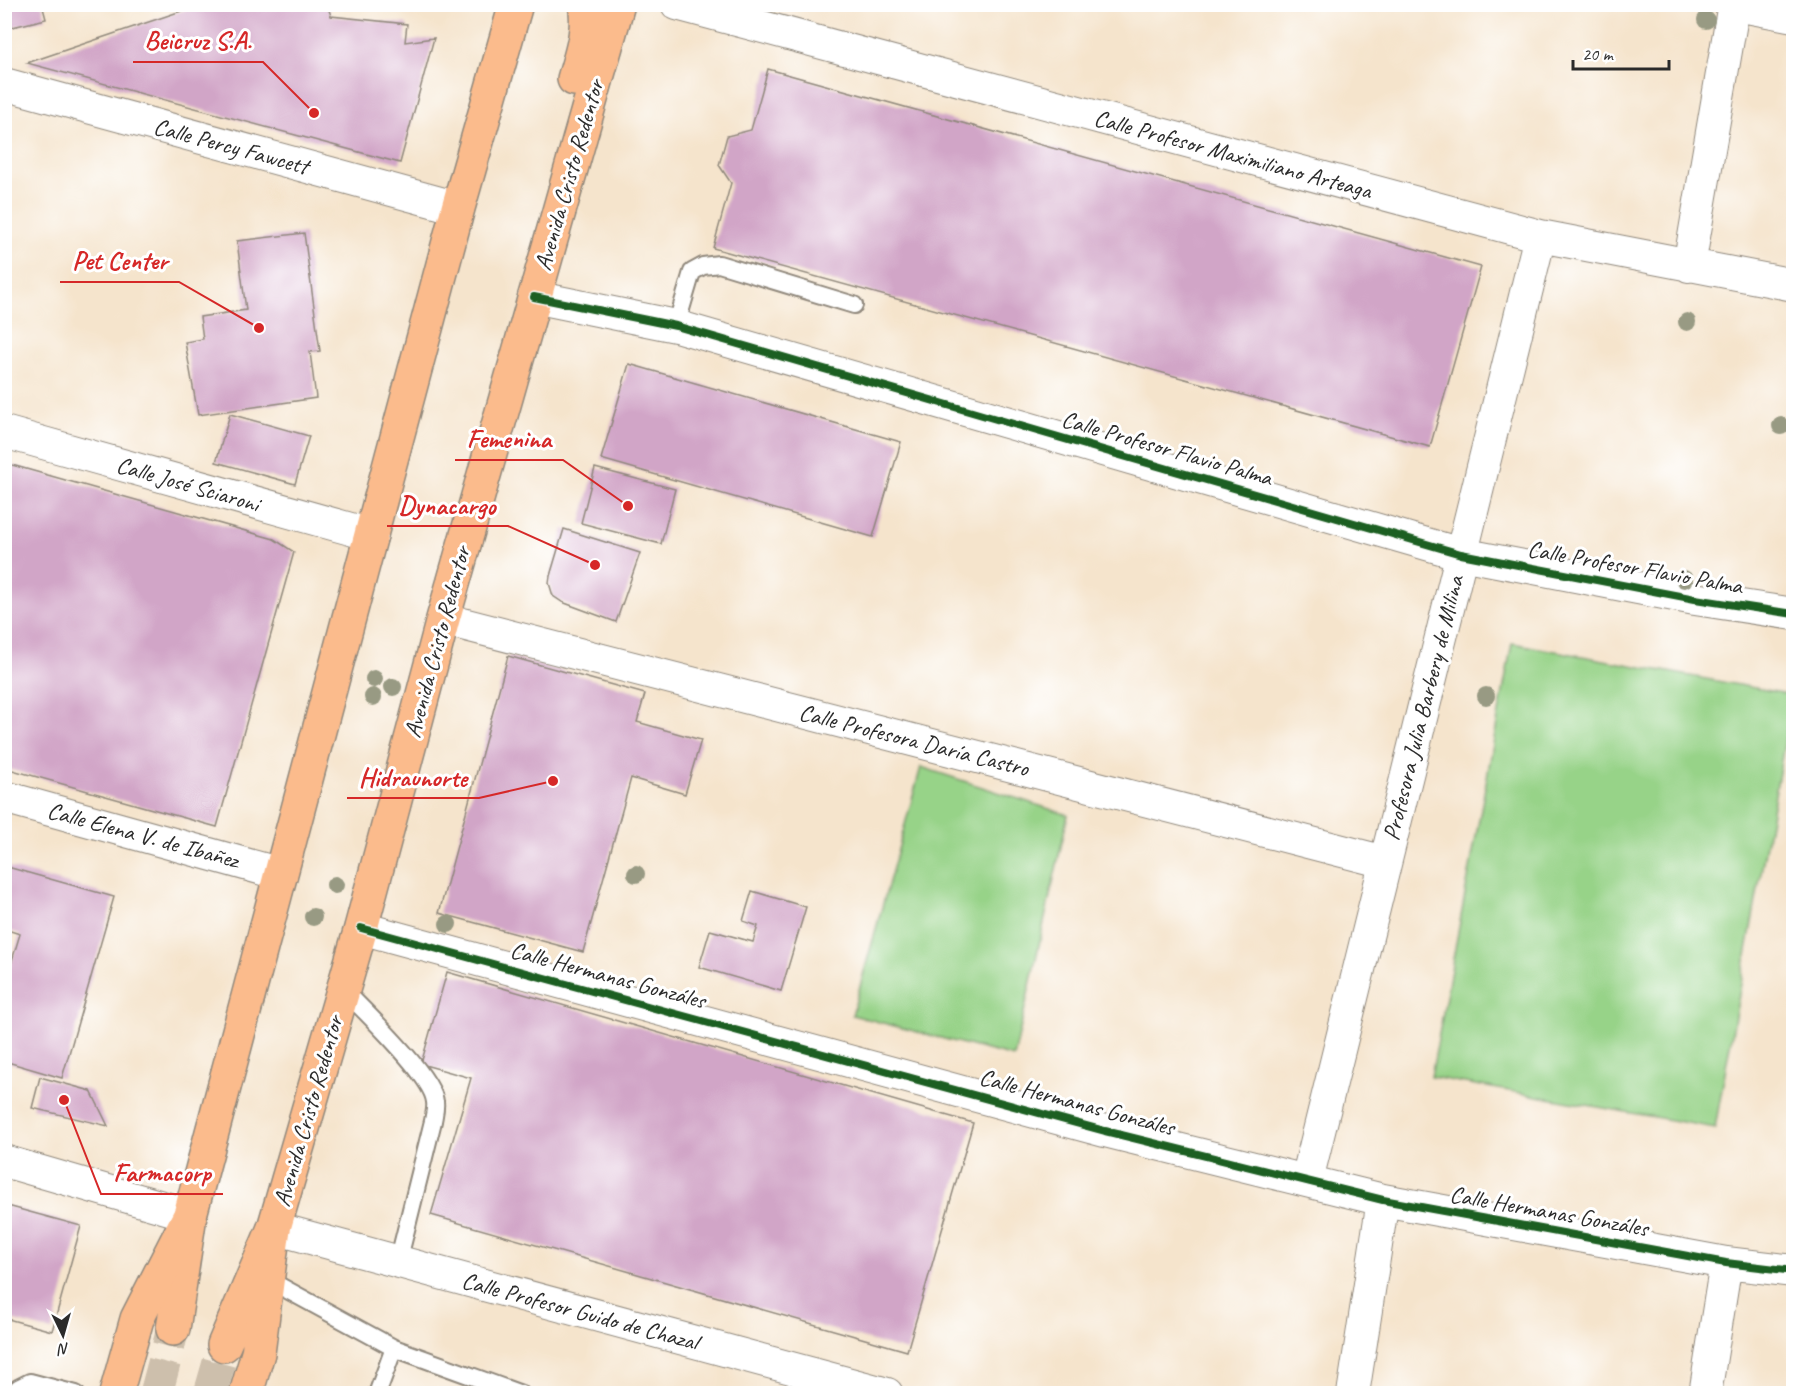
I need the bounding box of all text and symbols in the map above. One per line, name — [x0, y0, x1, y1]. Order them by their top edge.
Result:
callout: Beicruz S.A. — [133, 18, 263, 62]
text: Beicruz S.A. — [145, 24, 252, 57]
scale bar — [1573, 33, 1669, 71]
text: 20 m — [1582, 43, 1615, 65]
street label: Avenida Cristo Redentor — [527, 74, 611, 274]
street label: Calle Profesor Maximiliano Arteaga — [1091, 102, 1376, 206]
street label: Calle Percy Fawcett — [150, 111, 314, 182]
callout: Pet Center — [60, 238, 179, 282]
text: Pet Center — [72, 244, 170, 277]
street label: Calle Profesor Flavio Palma — [1058, 404, 1277, 493]
callout: Femenina — [455, 416, 563, 460]
text: Femenina — [467, 422, 554, 455]
street label: Calle José Sciaroni — [113, 449, 265, 519]
callout: Dynacargo — [387, 482, 508, 526]
text: Dynacargo — [399, 489, 497, 522]
street label: Calle Profesor Flavio Palma — [1525, 533, 1746, 601]
street label: Avenida Cristo Redentor — [397, 541, 478, 741]
street label: Profesora Julia Barbery de Milina — [1376, 571, 1471, 843]
street label: Calle Profesora Daría Castro — [796, 697, 1033, 783]
callout: Hidraunorte — [347, 754, 479, 798]
text: Hidraunorte — [359, 761, 469, 794]
street label: Calle Elena V. de Ibañez — [44, 795, 244, 876]
street label: Calle Hermanas Gonzáles — [507, 935, 711, 1016]
street label: Avenida Cristo Redentor — [266, 1010, 350, 1210]
street label: Calle Hermanas Gonzáles — [976, 1062, 1180, 1143]
callout: Farmacorp — [101, 1150, 223, 1194]
text: Farmacorp — [113, 1156, 213, 1189]
street label: Calle Hermanas Gonzáles — [1447, 1179, 1652, 1244]
street label: Calle Profesor Guido de Chazal — [459, 1265, 705, 1358]
north arrow — [33, 1305, 93, 1365]
text: N — [55, 1339, 70, 1360]

